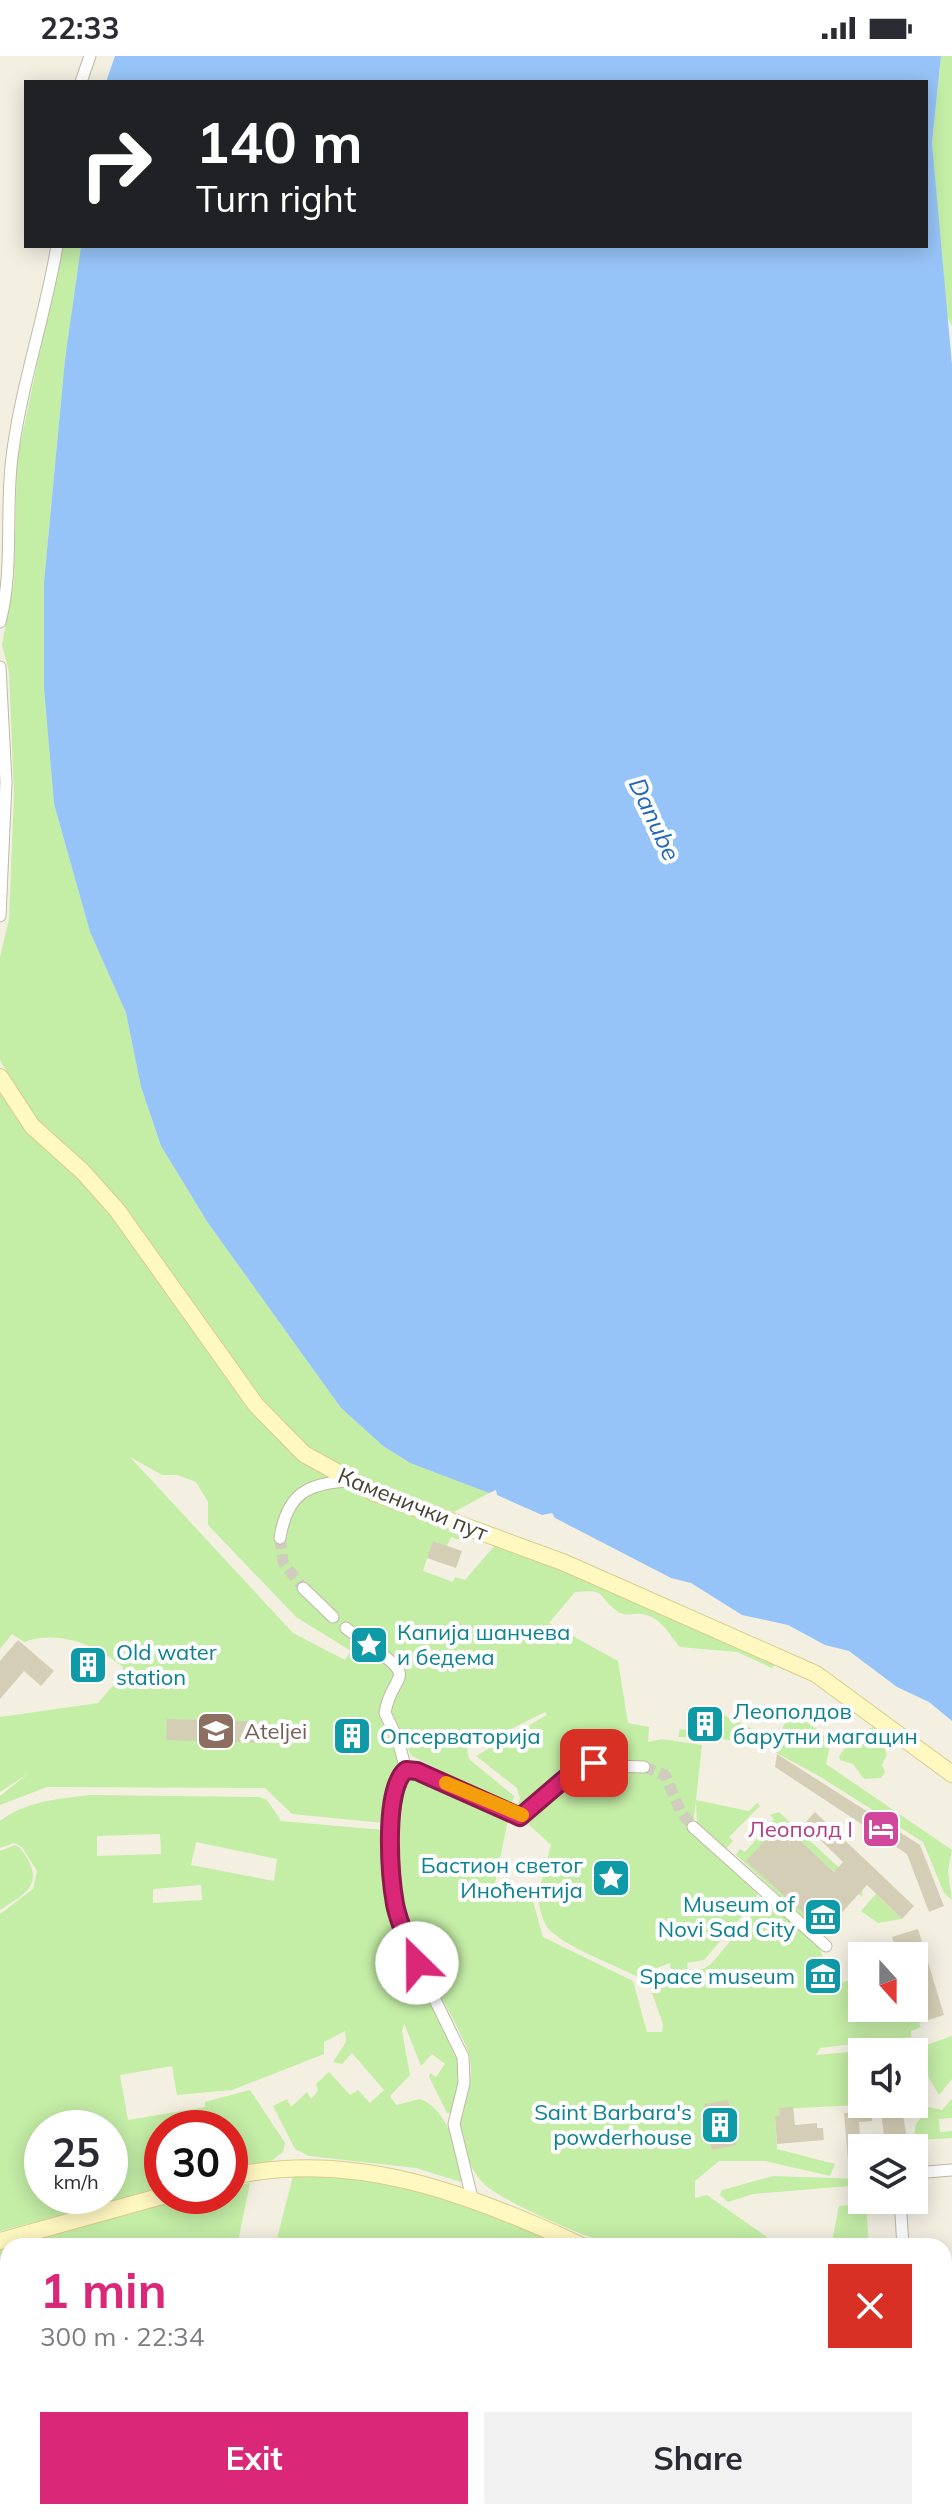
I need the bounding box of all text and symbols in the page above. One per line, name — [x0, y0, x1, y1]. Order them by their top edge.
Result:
text: 22:33 — [40, 9, 119, 47]
text: 140 m — [196, 107, 363, 177]
icon: right — [64, 112, 168, 216]
text: Turn right — [196, 176, 357, 221]
water label: Danube — [623, 773, 687, 865]
street label: Каменички пут — [334, 1461, 492, 1547]
place label: Капија шанчева и бедема — [397, 1618, 571, 1671]
place icon: Капија шанчева и бедема — [348, 1624, 390, 1666]
place label: Old water station — [116, 1638, 217, 1691]
building icon: Old water station — [67, 1644, 109, 1686]
place label: Леополдов барутни магацин — [733, 1697, 918, 1750]
building icon: Леополдов барутни магацин — [684, 1703, 726, 1745]
school or university icon: Ateljei — [195, 1710, 237, 1752]
building icon: Опсерваторија — [331, 1715, 373, 1757]
place label: Ateljei — [244, 1717, 307, 1745]
place label: Опсерваторија — [380, 1722, 541, 1750]
pin — [560, 1729, 628, 1797]
icon: arrive — [572, 1741, 616, 1785]
hotel icon: Леополд I — [860, 1808, 902, 1850]
place label: Леополд I — [748, 1815, 853, 1843]
place label: Бастион светог Иноћентија — [421, 1851, 583, 1904]
place icon: Бастион светог Иноћентија — [590, 1857, 632, 1899]
place label: Museum of Novi Sad City — [658, 1890, 796, 1943]
museum icon: Museum of Novi Sad City — [802, 1896, 844, 1938]
position arrow — [375, 1921, 459, 2005]
north arrow — [848, 1942, 928, 2022]
map controls — [848, 1942, 928, 2214]
museum icon: Space museum — [802, 1955, 844, 1997]
place label: Space museum — [640, 1962, 795, 1990]
button: sound — [848, 2038, 928, 2118]
place label: Saint Barbara's powderhouse — [534, 2098, 692, 2151]
building icon: Saint Barbara's powderhouse — [699, 2104, 741, 2146]
speed limit sign: 30 — [144, 2110, 248, 2214]
text: 25 — [52, 2127, 100, 2177]
button: layers — [848, 2134, 928, 2214]
text: km/h — [53, 2169, 99, 2194]
text: 1 min — [40, 2260, 167, 2320]
button: close — [828, 2264, 912, 2348]
text: 300 m · 22:34 — [40, 2320, 204, 2353]
button: Exit — [40, 2412, 468, 2504]
button: Share — [484, 2412, 912, 2504]

